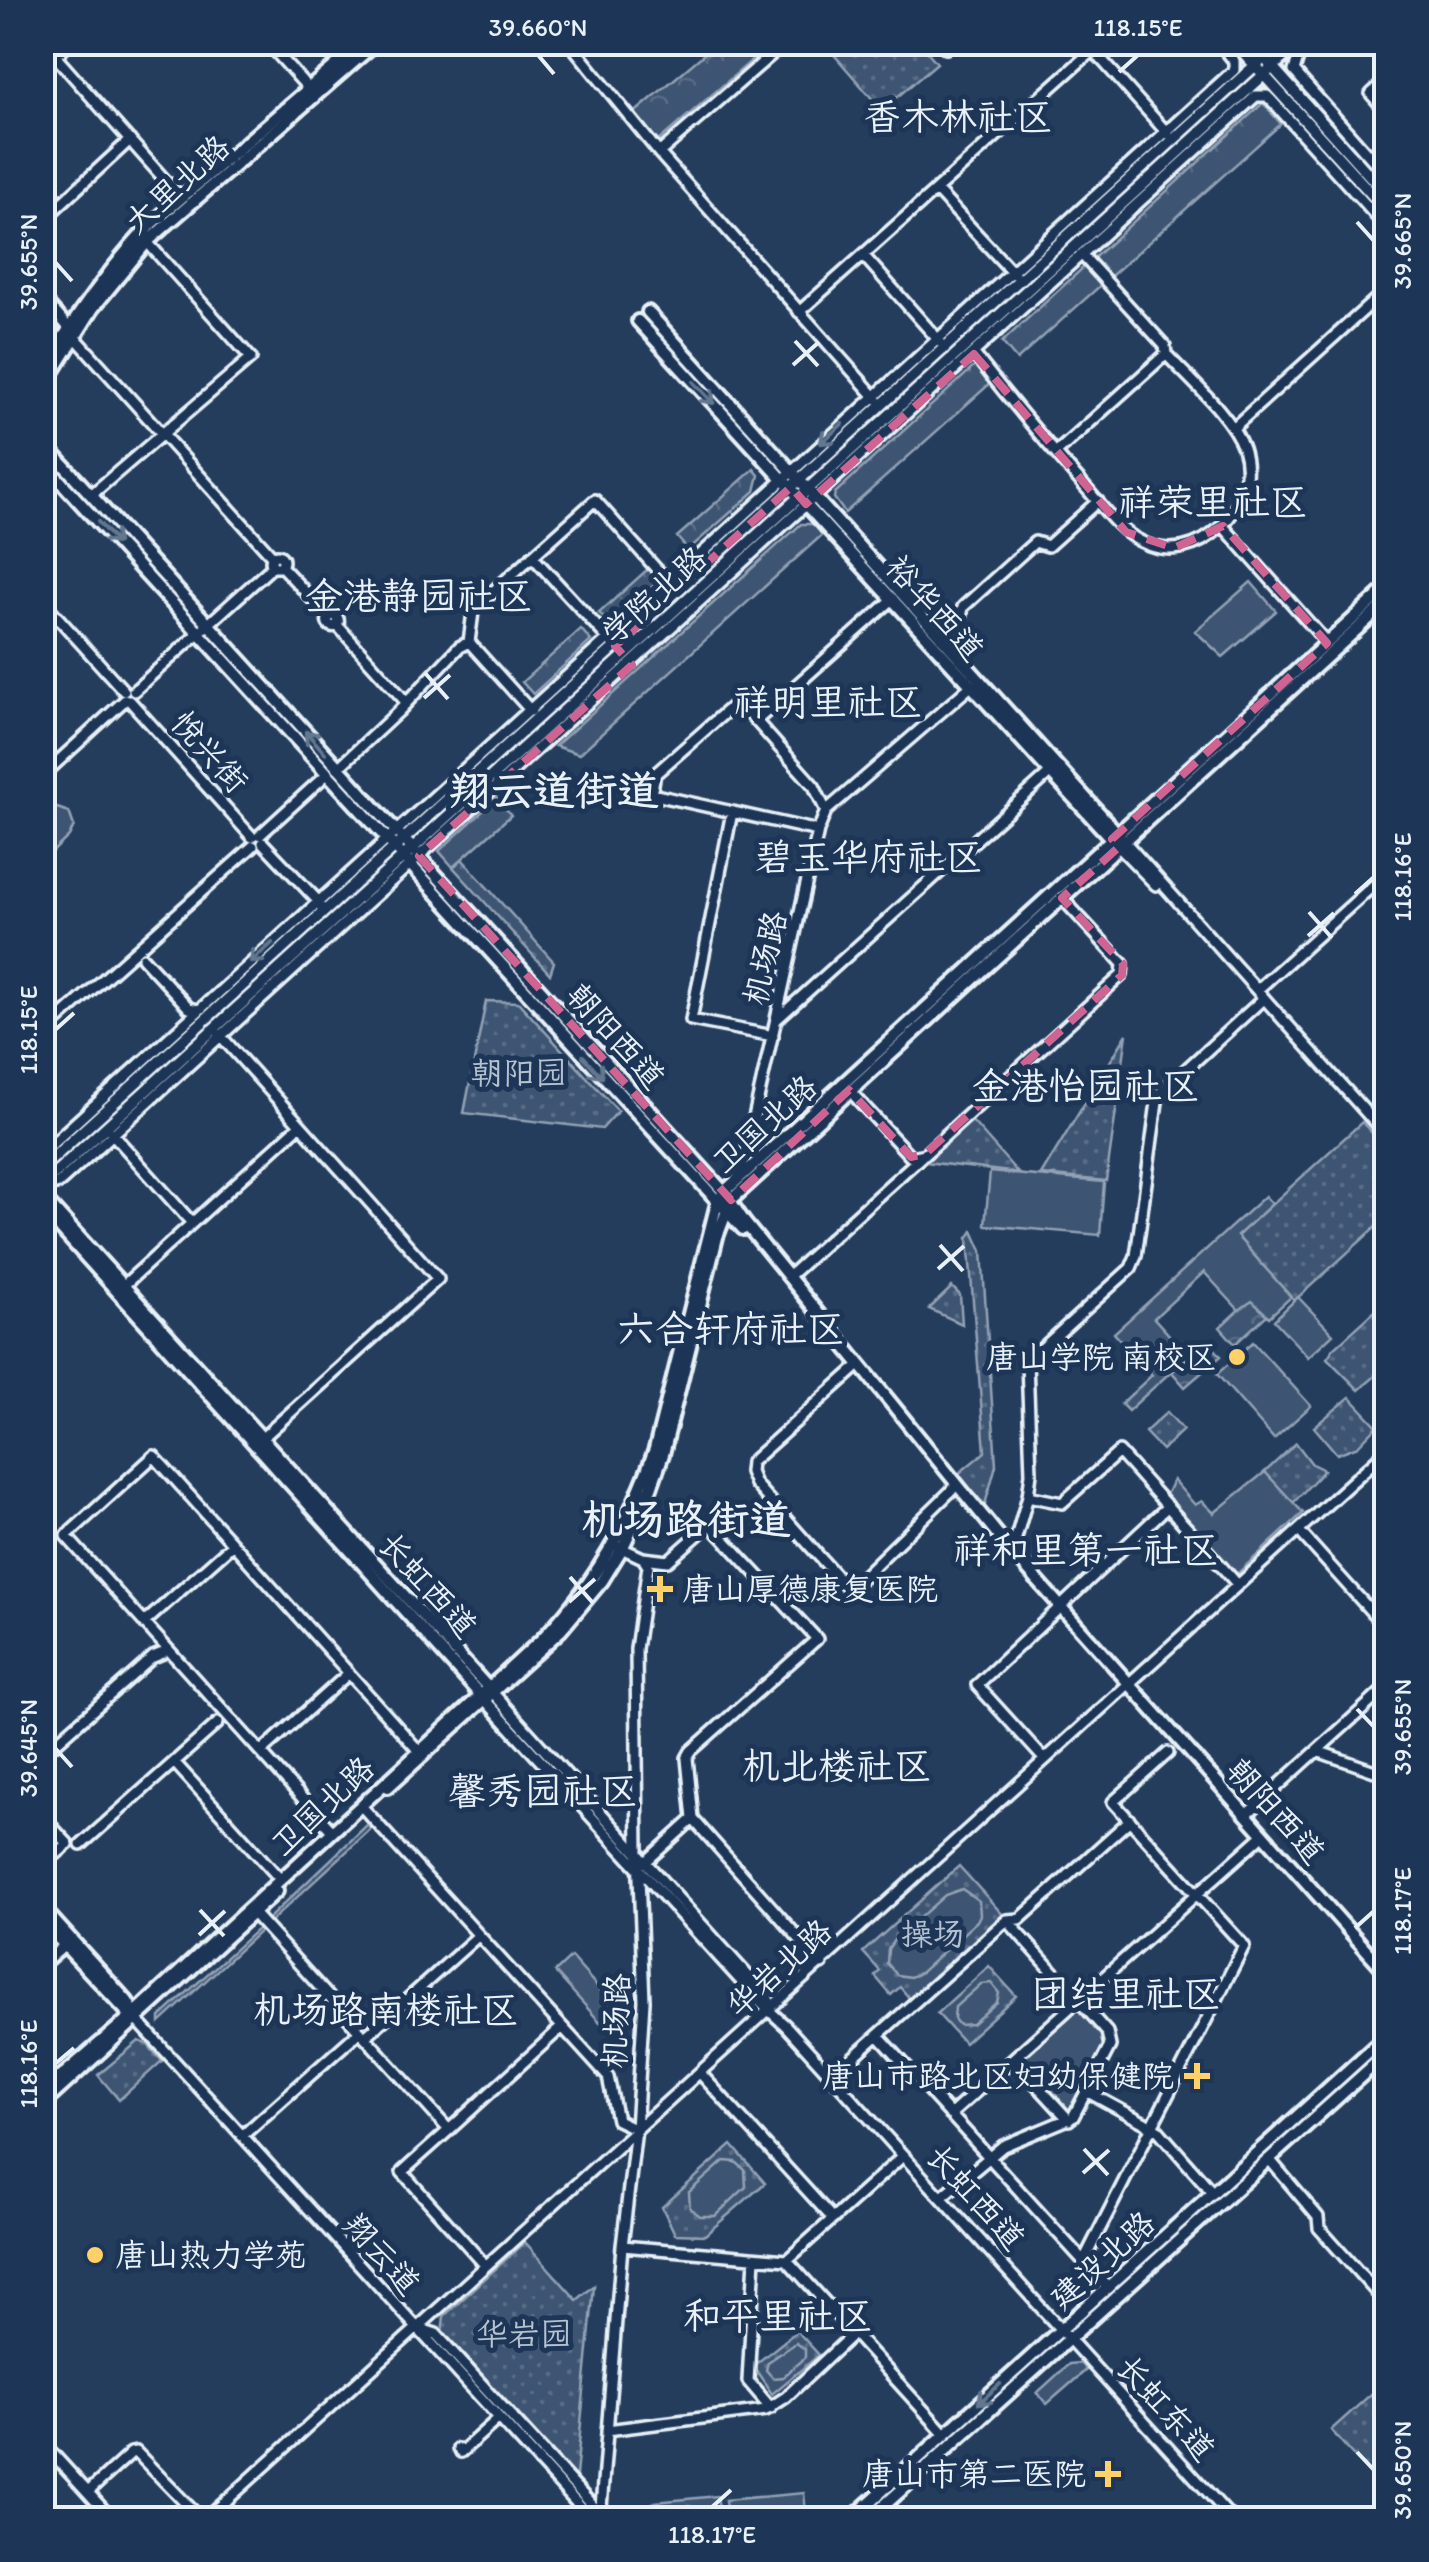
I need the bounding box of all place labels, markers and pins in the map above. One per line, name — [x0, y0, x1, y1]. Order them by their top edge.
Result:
place label: 唐山学院 南校区 — [986, 1338, 1217, 1376]
marker: 唐山学院 南校区 — [1226, 1346, 1248, 1368]
place label: 唐山厚德康复医院 — [682, 1570, 938, 1608]
marker: 唐山厚德康复医院 — [647, 1576, 673, 1602]
place label: 唐山市路北区妇幼保健院 — [822, 2057, 1174, 2095]
marker: 唐山市路北区妇幼保健院 — [1184, 2063, 1210, 2089]
place label: 唐山热力学苑 — [115, 2236, 307, 2274]
marker: 唐山热力学苑 — [84, 2244, 106, 2266]
place label: 唐山市第二医院 — [862, 2455, 1086, 2493]
marker: 唐山市第二医院 — [1095, 2461, 1121, 2487]

